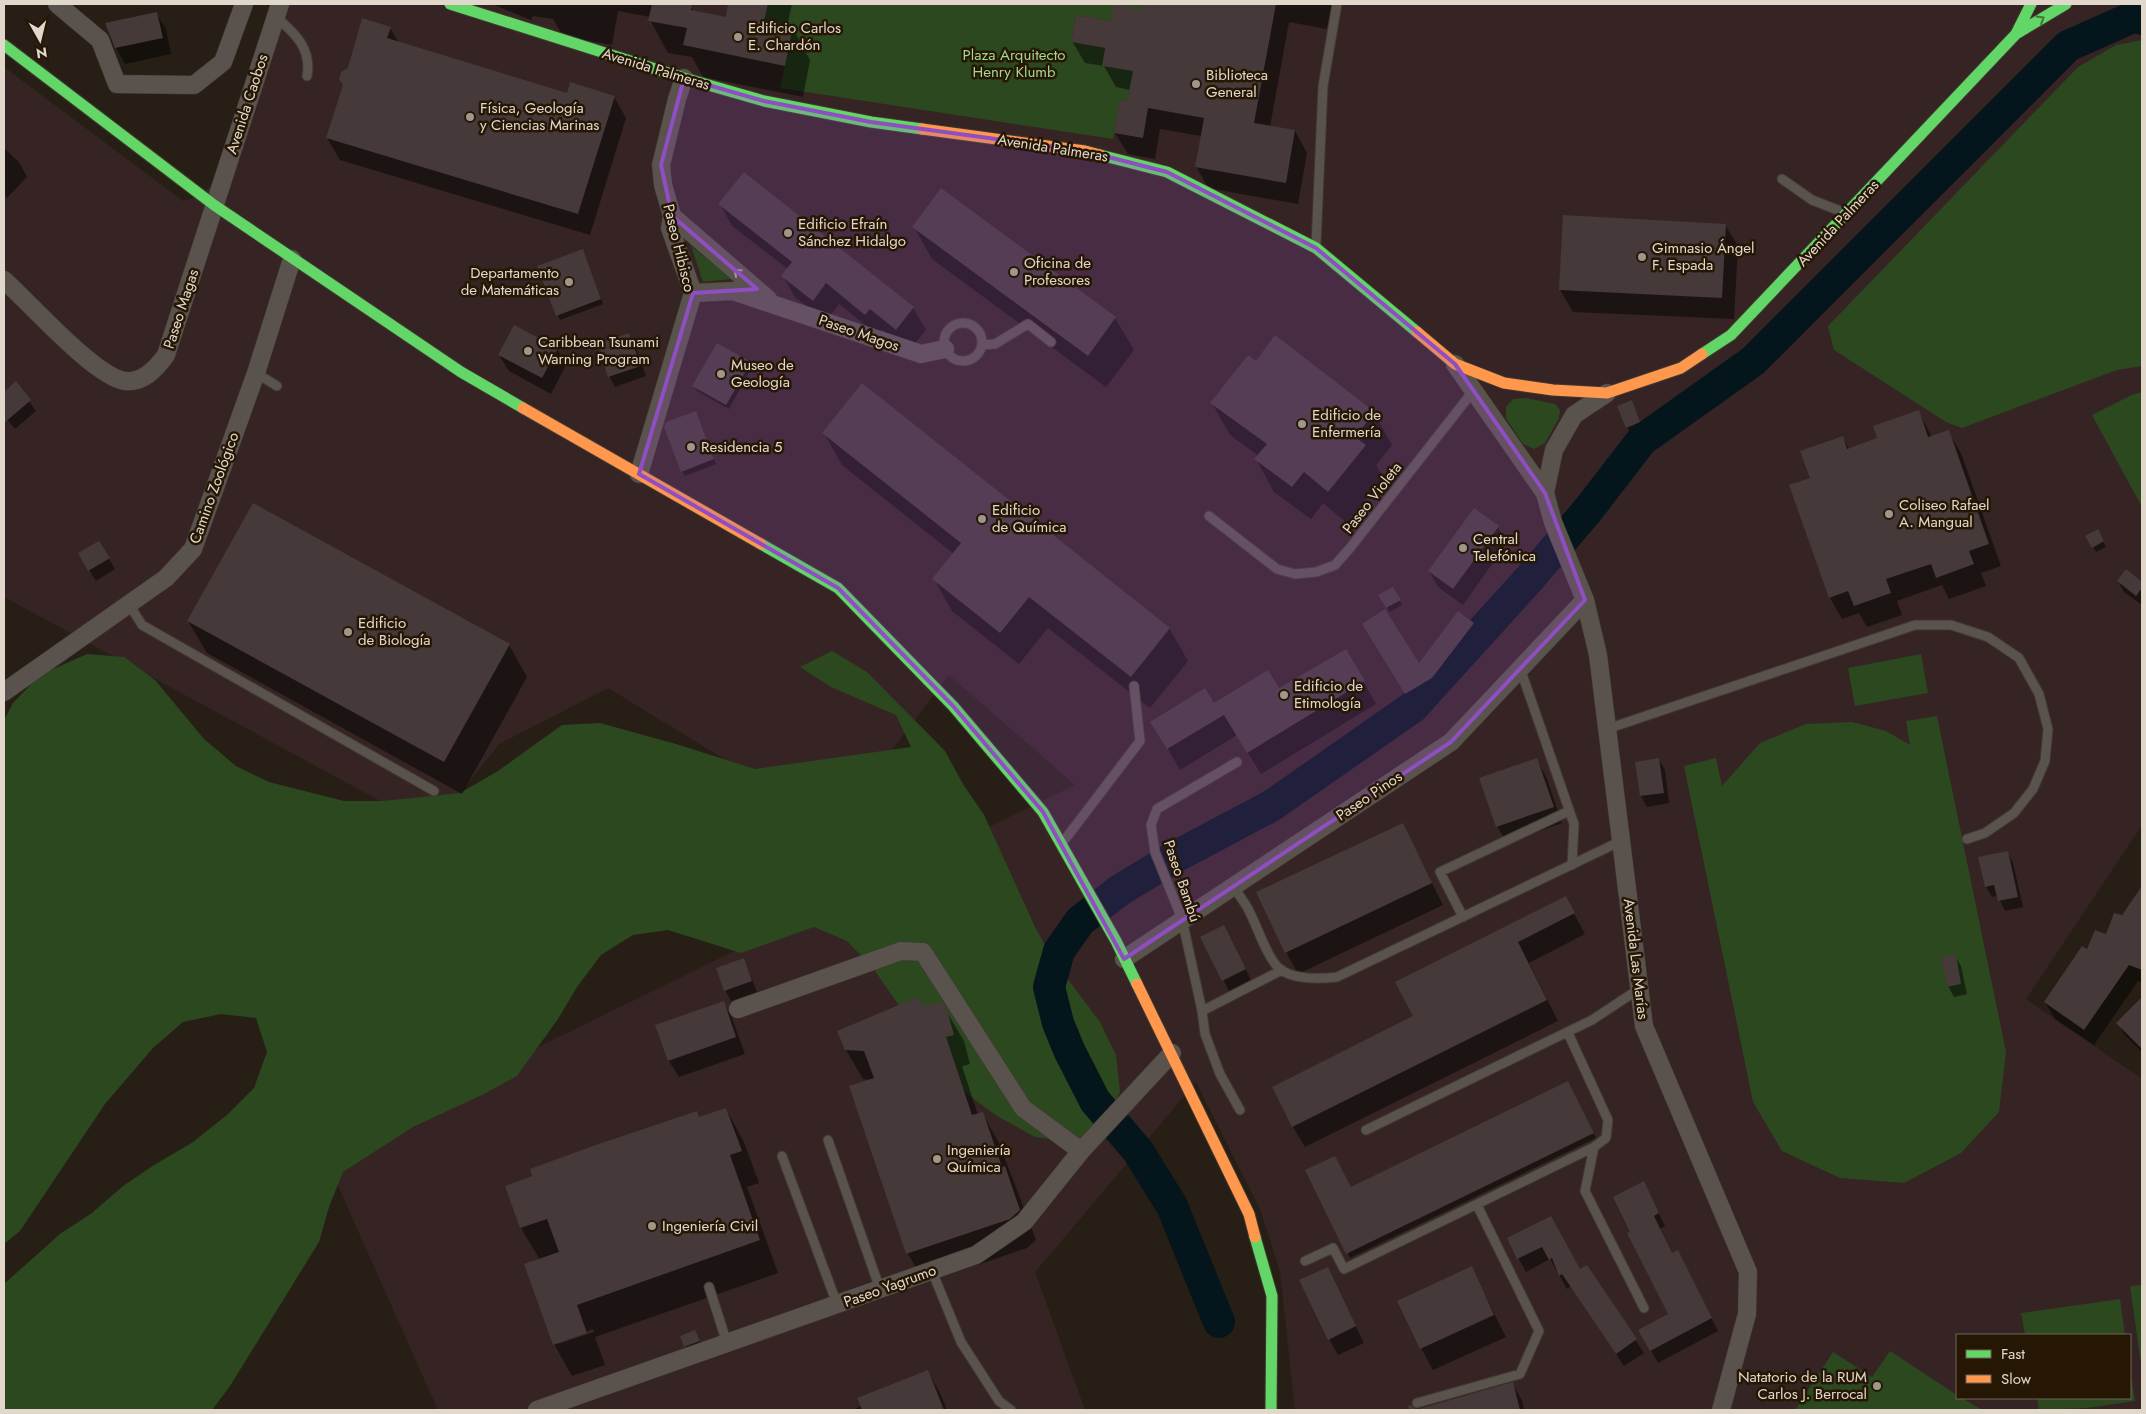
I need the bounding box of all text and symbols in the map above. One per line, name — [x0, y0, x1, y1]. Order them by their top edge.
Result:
north arrow — [15, 15, 65, 65]
one-way arrow — [2035, 16, 2044, 25]
place label: Edificio Carlos E. Chardón — [748, 17, 841, 56]
marker: Edificio Carlos E. Chardón — [732, 31, 744, 43]
text: N — [35, 42, 49, 64]
street label: Avenida Palmeras — [599, 42, 713, 96]
park label: Plaza Arquitecto Henry Klumb — [963, 44, 1065, 83]
street label: Avenida Caobos — [221, 51, 273, 157]
place label: Biblioteca General — [1206, 64, 1268, 103]
marker: Biblioteca General — [1190, 78, 1202, 90]
place label: Física, Geología y Ciencias Marinas — [480, 97, 599, 136]
marker: Física, Geología y Ciencias Marinas — [464, 111, 476, 123]
street label: Avenida Palmeras — [996, 128, 1110, 168]
street label: Avenida Palmeras — [1792, 175, 1884, 271]
street label: Paseo Hibisco — [657, 202, 701, 294]
place label: Edificio Efraín Sánchez Hidalgo — [798, 213, 906, 252]
marker: Edificio Efraín Sánchez Hidalgo — [782, 227, 794, 239]
place label: Gimnasio Ángel F. Espada — [1652, 237, 1754, 276]
marker: Gimnasio Ángel F. Espada — [1636, 251, 1648, 263]
place label: Oficina de Profesores — [1024, 252, 1091, 291]
place label: Departamento de Matemáticas — [461, 262, 559, 301]
street label: Paseo Magas — [158, 266, 204, 352]
marker: Oficina de Profesores — [1008, 266, 1020, 278]
one-way arrow — [734, 269, 743, 278]
marker: Departamento de Matemáticas — [563, 276, 575, 288]
street label: Paseo Magos — [816, 309, 902, 357]
place label: Caribbean Tsunami Warning Program — [538, 331, 659, 370]
marker: Caribbean Tsunami Warning Program — [522, 345, 534, 357]
place label: Museo de Geología — [731, 354, 794, 393]
marker: Museo de Geología — [715, 368, 727, 380]
place label: Edificio de Enfermería — [1312, 404, 1381, 443]
marker: Edificio de Enfermería — [1296, 418, 1308, 430]
street label: Camino Zoológico — [184, 429, 244, 547]
place label: Residencia 5 — [701, 436, 782, 458]
marker: Residencia 5 — [685, 441, 697, 453]
street label: Paseo Violeta — [1337, 458, 1407, 538]
place label: Coliseo Rafael A. Mangual — [1899, 494, 1990, 533]
place label: Edificio de Química — [992, 499, 1066, 538]
marker: Coliseo Rafael A. Mangual — [1883, 508, 1895, 520]
marker: Edificio de Química — [976, 513, 988, 525]
place label: Central Telefónica — [1473, 528, 1536, 567]
marker: Central Telefónica — [1457, 542, 1469, 554]
place label: Edificio de Biología — [358, 612, 431, 651]
marker: Edificio de Biología — [342, 626, 354, 638]
place label: Edificio de Etimología — [1294, 675, 1363, 714]
marker: Edificio de Etimología — [1278, 689, 1290, 701]
street label: Paseo Pinos — [1331, 766, 1407, 826]
street label: Paseo Bambú — [1158, 837, 1206, 925]
street label: Avenida Las Marías — [1618, 897, 1654, 1021]
place label: Ingeniería Química — [947, 1139, 1011, 1178]
marker: Ingeniería Química — [931, 1153, 943, 1165]
place label: Ingeniería Civil — [662, 1215, 758, 1237]
marker: Ingeniería Civil — [646, 1220, 658, 1232]
street label: Paseo Yagrumo — [841, 1259, 939, 1313]
legend — [1956, 1334, 2131, 1399]
text: Fast — [2001, 1343, 2025, 1365]
place label: Natatorio de la RUM Carlos J. Berrocal — [1738, 1366, 1867, 1405]
text: Slow — [2001, 1368, 2032, 1390]
marker: Natatorio de la RUM Carlos J. Berrocal — [1871, 1380, 1883, 1392]

